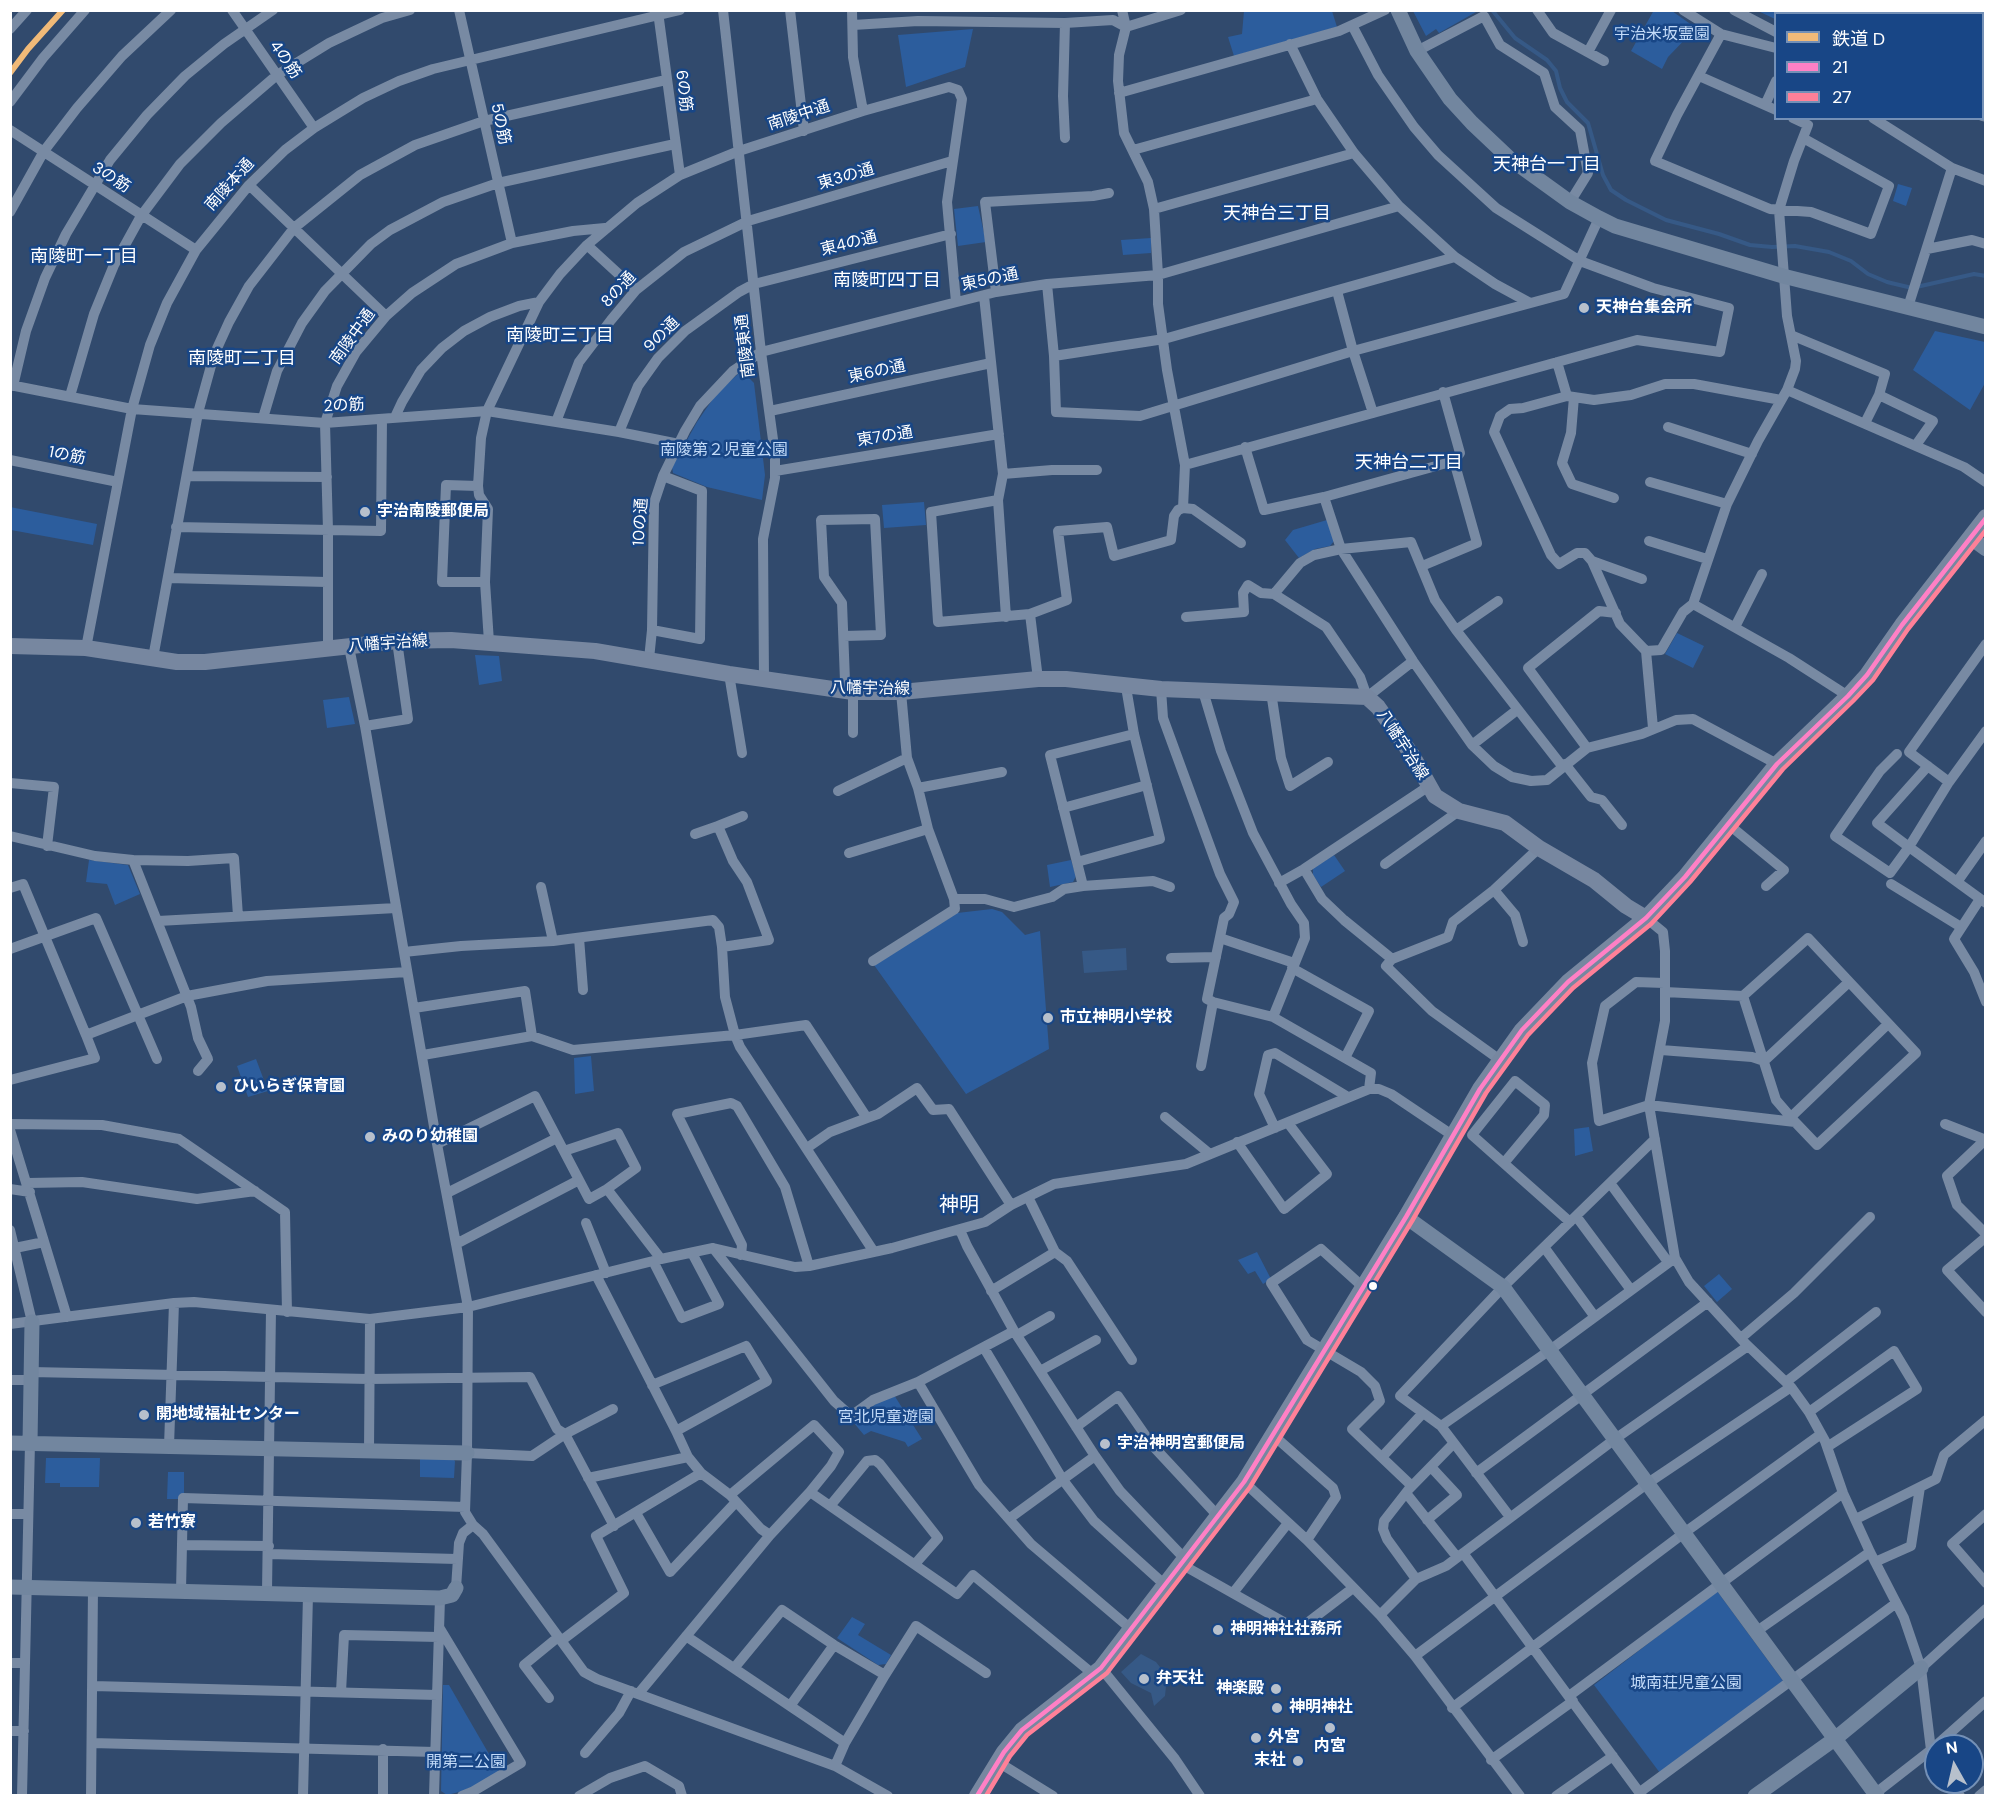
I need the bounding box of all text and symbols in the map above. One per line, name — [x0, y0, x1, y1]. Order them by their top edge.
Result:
legend — [1774, 12, 1984, 120]
park label: 宇治米坂霊園 — [1614, 25, 1710, 45]
text: 鉄道 D — [1832, 27, 1885, 51]
street label: 4の筋 — [265, 37, 305, 83]
text: 21 — [1832, 55, 1848, 79]
street label: 6の筋 — [671, 69, 695, 113]
text: 27 — [1832, 85, 1852, 109]
street label: 南陵中通 — [766, 97, 832, 135]
street label: 5の筋 — [486, 102, 514, 146]
district label: 天神台一丁目 — [1493, 154, 1601, 176]
street label: 南陵本通 — [201, 155, 259, 215]
street label: 3の筋 — [88, 159, 134, 197]
street label: 東3の通 — [816, 160, 876, 194]
district label: 天神台三丁目 — [1223, 203, 1331, 225]
street label: 東4の通 — [819, 228, 879, 260]
district label: 南陵町一丁目 — [30, 246, 138, 268]
street label: 東5の通 — [960, 265, 1020, 295]
street label: 8の通 — [598, 268, 640, 312]
district label: 南陵町四丁目 — [833, 270, 941, 292]
place label: 天神台集会所 — [1596, 298, 1692, 318]
marker: 天神台集会所 — [1577, 301, 1591, 315]
street label: 南陵中通 — [326, 305, 380, 369]
street label: 9の通 — [640, 313, 684, 357]
street label: 南陵東通 — [733, 313, 759, 379]
district label: 南陵町三丁目 — [506, 325, 614, 347]
district label: 南陵町二丁目 — [188, 348, 296, 370]
street label: 東6の通 — [847, 357, 907, 387]
street label: 2の筋 — [323, 395, 365, 417]
street label: 東7の通 — [856, 423, 914, 451]
park label: 南陵第２児童公園 — [660, 441, 788, 461]
street label: 1の筋 — [47, 443, 87, 469]
district label: 天神台二丁目 — [1355, 452, 1463, 474]
street label: 10の通 — [630, 497, 652, 547]
place label: 宇治南陵郵便局 — [377, 502, 489, 522]
marker: 宇治南陵郵便局 — [358, 505, 372, 519]
street label: 八幡宇治線 — [347, 632, 429, 656]
street label: 八幡宇治線 — [830, 679, 910, 699]
street label: 八幡宇治線 — [1372, 706, 1432, 784]
place label: 市立神明小学校 — [1060, 1008, 1172, 1028]
marker: 市立神明小学校 — [1041, 1011, 1055, 1025]
place label: ひいらぎ保育園 — [233, 1077, 345, 1097]
marker: ひいらぎ保育園 — [214, 1080, 228, 1094]
place label: みのり幼稚園 — [382, 1127, 478, 1147]
marker: みのり幼稚園 — [363, 1130, 377, 1144]
district label: 神明 — [939, 1194, 979, 1218]
unlabelled marker — [1367, 1280, 1379, 1292]
place label: 開地域福祉センター — [156, 1405, 300, 1425]
marker: 開地域福祉センター — [137, 1408, 151, 1422]
park label: 宮北児童遊園 — [838, 1408, 934, 1428]
place label: 宇治神明宮郵便局 — [1117, 1434, 1245, 1454]
marker: 宇治神明宮郵便局 — [1098, 1437, 1112, 1451]
place label: 若竹寮 — [148, 1513, 196, 1533]
marker: 若竹寮 — [129, 1516, 143, 1530]
place label: 神明神社社務所 — [1230, 1620, 1342, 1640]
marker: 神明神社社務所 — [1211, 1623, 1225, 1637]
place label: 弁天社 — [1156, 1669, 1204, 1689]
marker: 弁天社 — [1137, 1672, 1151, 1686]
park label: 城南荘児童公園 — [1630, 1674, 1742, 1694]
place label: 神楽殿 — [1216, 1679, 1264, 1699]
marker: 神楽殿 — [1269, 1682, 1283, 1696]
place label: 神明神社 — [1289, 1698, 1353, 1718]
marker: 神明神社 — [1270, 1701, 1284, 1715]
marker: 内宮 — [1323, 1721, 1337, 1735]
place label: 外宮 — [1268, 1728, 1300, 1748]
marker: 外宮 — [1249, 1731, 1263, 1745]
north arrow — [1924, 1734, 1984, 1794]
text: N — [1944, 1736, 1959, 1759]
place label: 内宮 — [1314, 1737, 1346, 1757]
place label: 末社 — [1254, 1751, 1286, 1771]
park label: 開第二公園 — [426, 1753, 506, 1773]
marker: 末社 — [1291, 1754, 1305, 1768]

